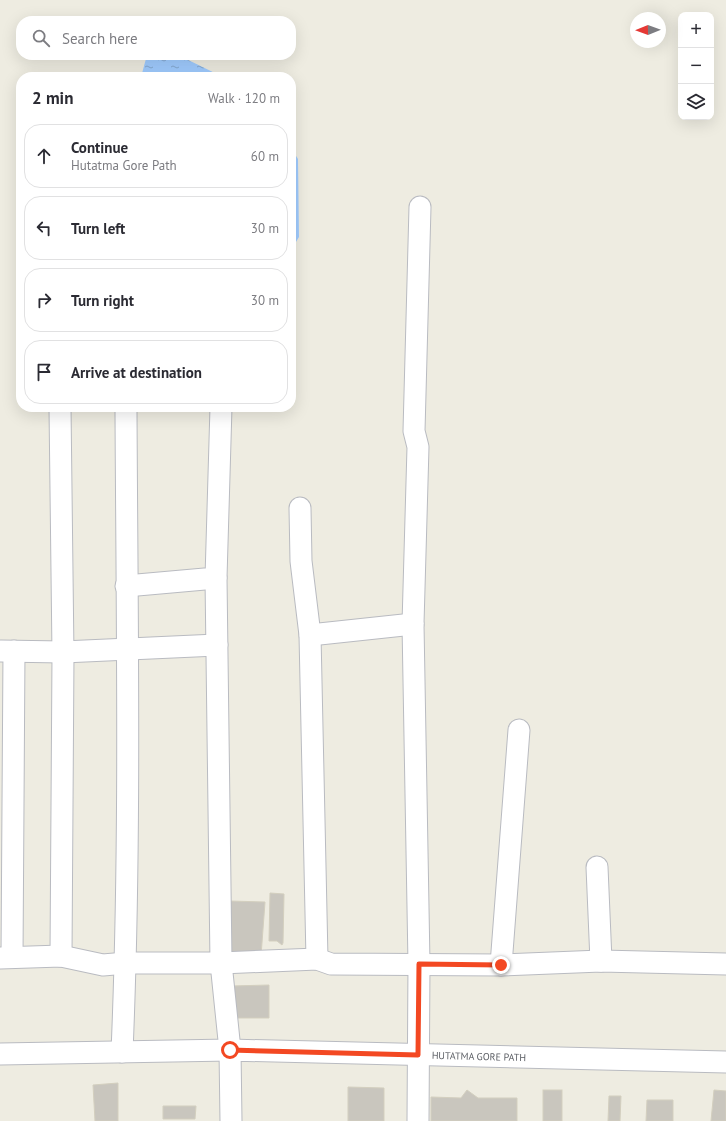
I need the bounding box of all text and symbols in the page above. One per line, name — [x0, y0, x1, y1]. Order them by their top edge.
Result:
north arrow — [630, 12, 666, 48]
map controls — [678, 12, 714, 120]
button: + — [678, 12, 714, 48]
search box — [16, 16, 296, 60]
icon: search — [30, 27, 52, 49]
text: Search here — [62, 29, 138, 48]
button: − — [678, 48, 714, 84]
button: layers — [678, 84, 714, 120]
text: 2 min — [32, 87, 73, 109]
text: Walk · 120 m — [208, 90, 280, 107]
text: Continue — [71, 138, 128, 157]
icon: ahead — [33, 145, 55, 167]
text: 60 m — [251, 148, 279, 165]
text: Hutatma Gore Path — [71, 157, 177, 174]
icon: left — [33, 217, 55, 239]
text: Turn left — [71, 219, 125, 238]
text: 30 m — [251, 220, 279, 237]
icon: right — [33, 289, 55, 311]
text: Turn right — [71, 291, 134, 310]
text: 30 m — [251, 292, 279, 309]
icon: arrive — [33, 361, 55, 383]
text: Arrive at destination — [71, 363, 202, 382]
route end — [492, 956, 510, 974]
route start — [221, 1041, 239, 1059]
street label: HUTATMA GORE PATH — [432, 1049, 526, 1064]

